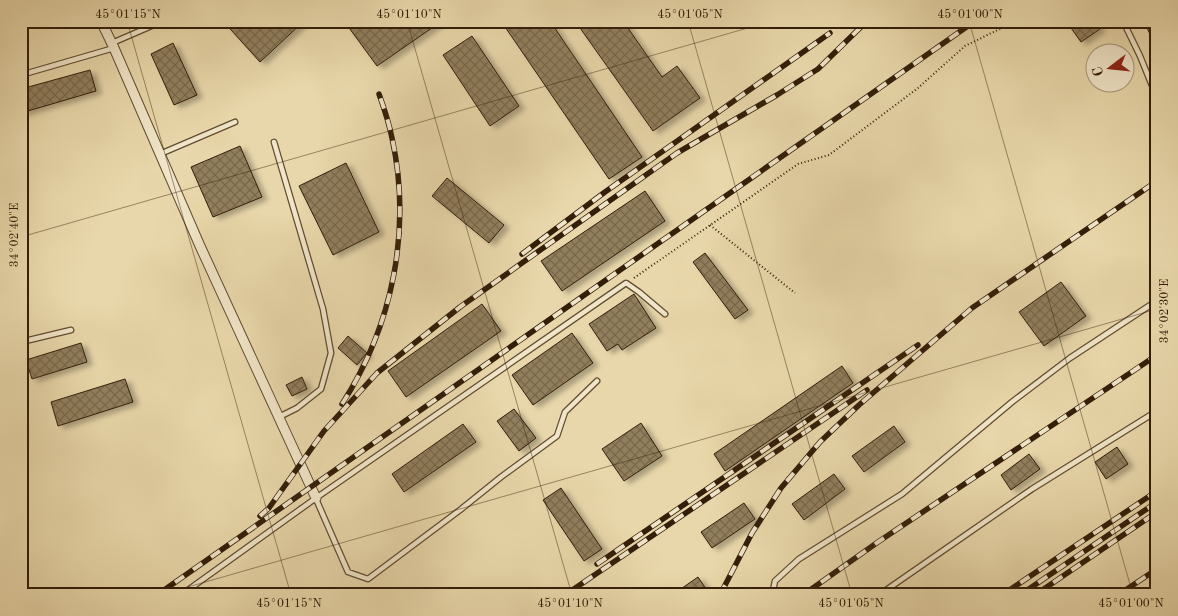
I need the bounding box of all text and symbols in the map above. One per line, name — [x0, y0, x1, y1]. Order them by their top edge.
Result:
text: 45°01'15"N — [95, 8, 161, 21]
text: 45°01'10"N — [376, 8, 442, 21]
text: 45°01'05"N — [657, 8, 723, 21]
text: 45°01'00"N — [937, 8, 1003, 21]
north arrow — [1086, 42, 1136, 92]
text: С — [1090, 65, 1106, 78]
text: 34°02'40"E — [9, 203, 21, 267]
text: 34°02'30"E — [1159, 279, 1171, 343]
text: 45°01'15"N — [256, 597, 322, 610]
text: 45°01'10"N — [537, 597, 603, 610]
text: 45°01'05"N — [818, 597, 884, 610]
text: 45°01'00"N — [1098, 597, 1164, 610]

